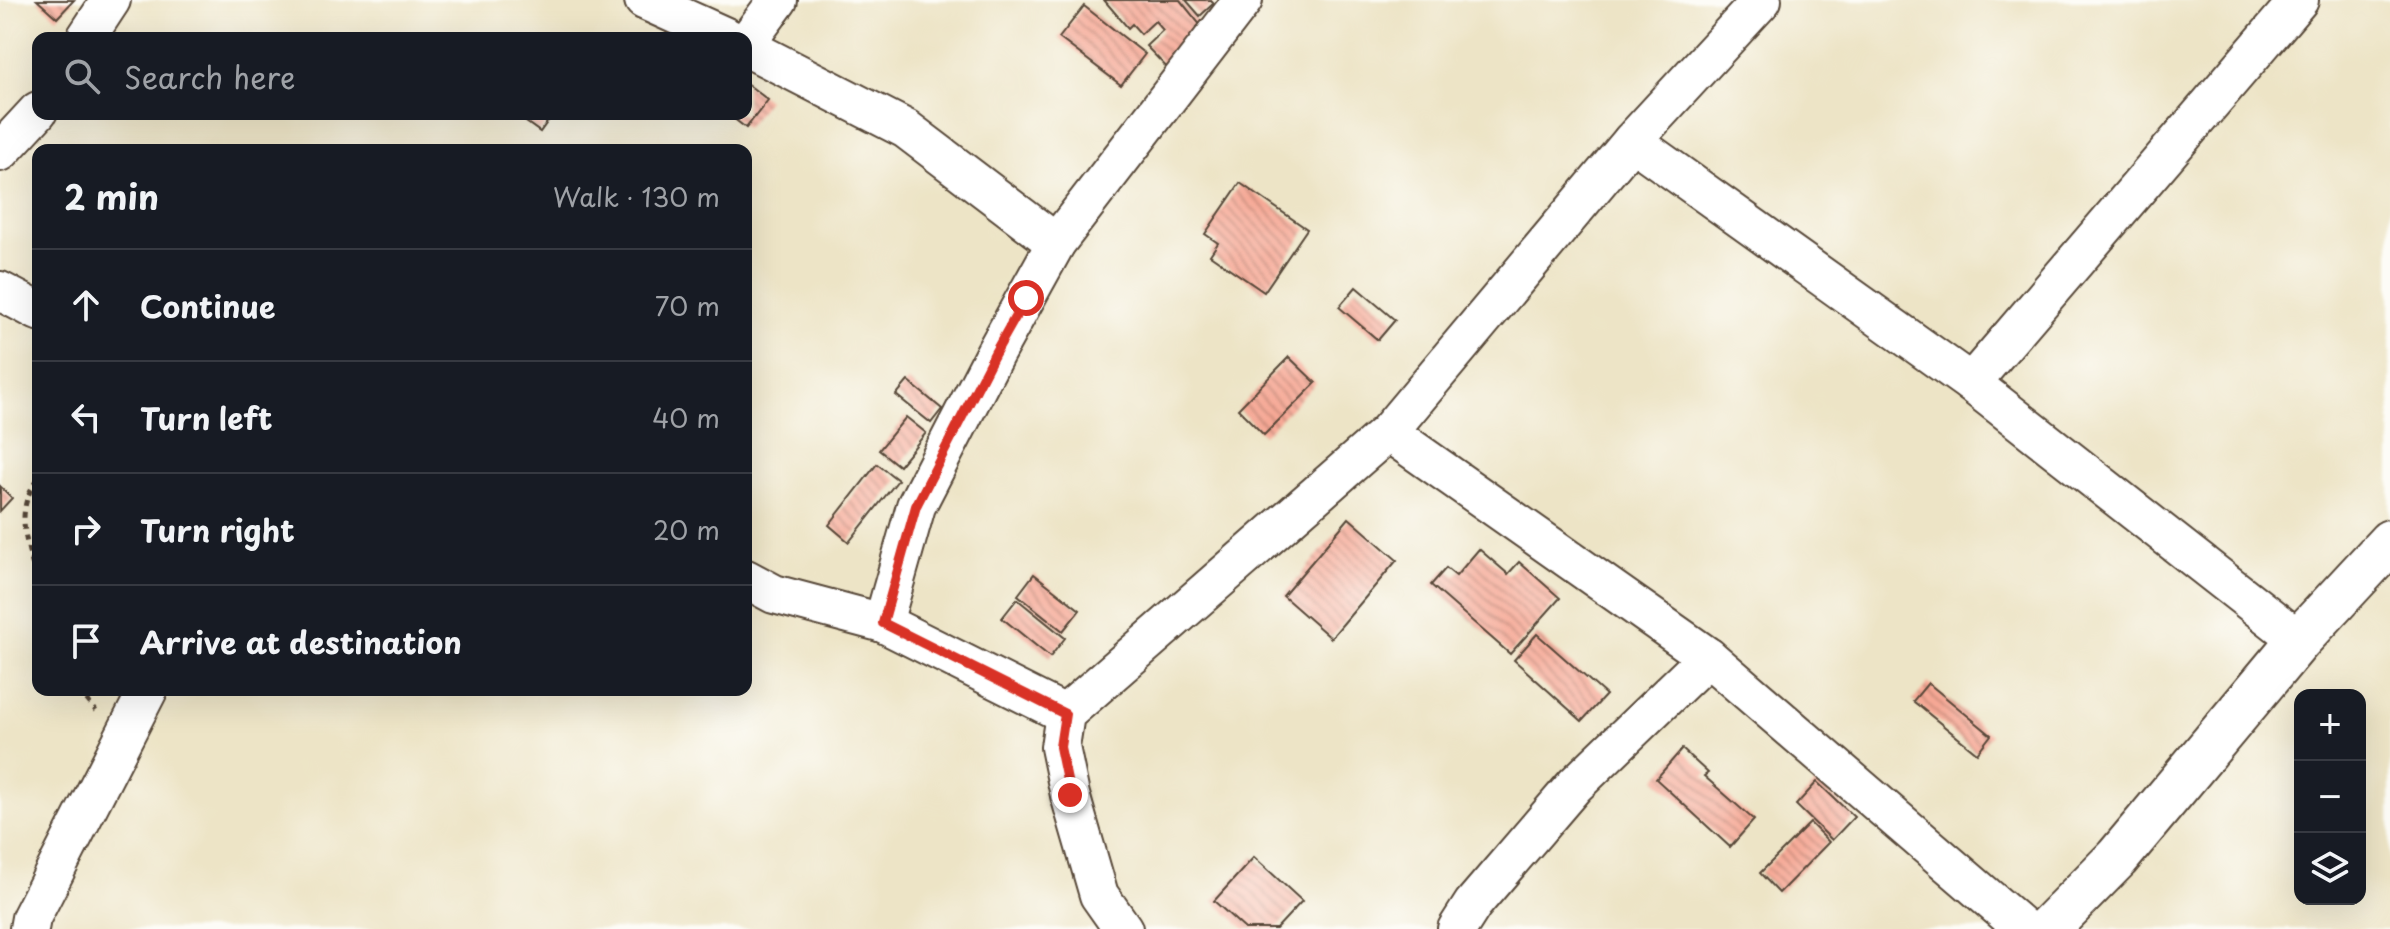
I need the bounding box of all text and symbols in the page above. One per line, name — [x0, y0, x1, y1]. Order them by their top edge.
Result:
search box — [32, 32, 752, 120]
icon: search — [60, 54, 104, 98]
text: Search here — [124, 54, 296, 99]
text: 2 min — [64, 170, 159, 222]
text: Walk · 130 m — [553, 177, 720, 216]
route start — [1008, 280, 1044, 316]
icon: ahead — [64, 283, 108, 327]
text: Continue — [140, 283, 275, 328]
text: 70 m — [655, 286, 720, 325]
icon: left — [64, 395, 108, 439]
text: Turn left — [140, 395, 272, 440]
text: 40 m — [652, 398, 720, 437]
icon: right — [64, 507, 108, 551]
text: Turn right — [140, 507, 295, 552]
text: 20 m — [653, 510, 720, 549]
icon: arrive — [64, 619, 108, 663]
text: Arrive at destination — [140, 619, 462, 664]
map controls — [2294, 689, 2366, 905]
button: + — [2294, 689, 2366, 761]
button: − — [2294, 761, 2366, 833]
route end — [1052, 777, 1088, 813]
button: layers — [2294, 833, 2366, 905]

